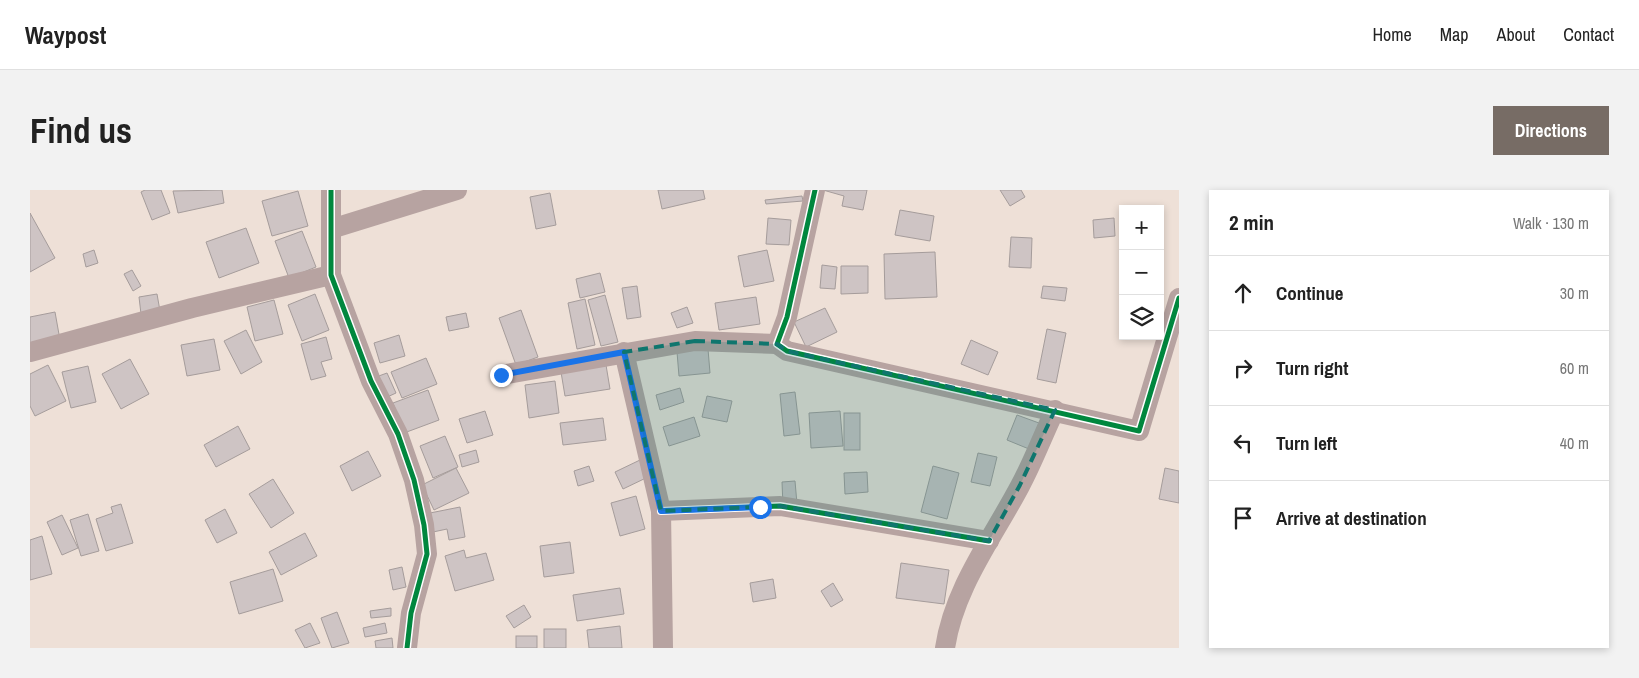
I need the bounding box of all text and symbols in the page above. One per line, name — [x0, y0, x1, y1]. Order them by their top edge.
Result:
text: Waypost — [25, 19, 106, 51]
text: Home — [1372, 22, 1412, 47]
text: Map — [1440, 22, 1469, 47]
text: About — [1497, 22, 1535, 47]
text: Contact — [1563, 22, 1614, 47]
button: Directions — [1493, 106, 1609, 155]
text: Find us — [30, 107, 132, 154]
map controls — [1119, 205, 1164, 340]
button: + — [1119, 205, 1164, 250]
text: 2 min — [1229, 208, 1274, 237]
text: Walk · 130 m — [1513, 212, 1589, 234]
button: − — [1119, 250, 1164, 295]
icon: ahead — [1229, 279, 1257, 307]
text: Continue — [1276, 280, 1344, 306]
text: 30 m — [1560, 282, 1589, 304]
button: layers — [1119, 295, 1164, 340]
icon: right — [1229, 354, 1257, 382]
text: Turn right — [1276, 355, 1348, 381]
text: 60 m — [1560, 357, 1589, 379]
route end — [490, 364, 513, 387]
icon: left — [1229, 429, 1257, 457]
text: Turn left — [1276, 430, 1337, 456]
text: 40 m — [1560, 432, 1589, 454]
route start — [749, 496, 772, 519]
icon: arrive — [1229, 504, 1257, 532]
text: Arrive at destination — [1276, 505, 1427, 531]

